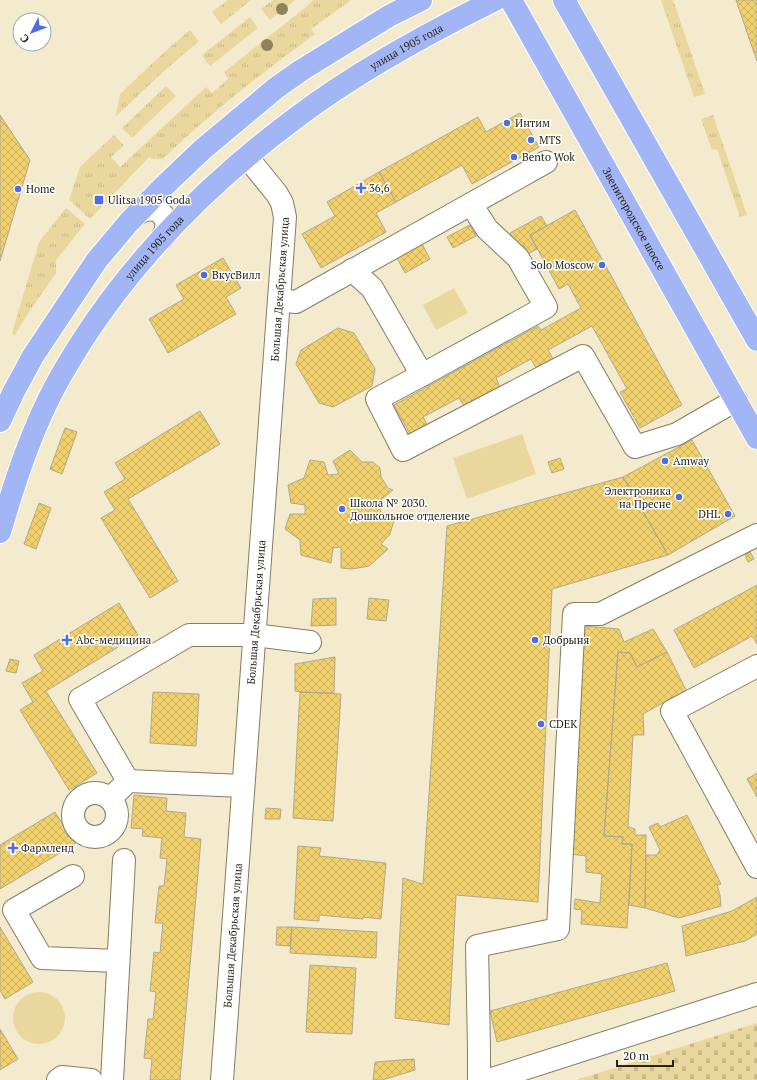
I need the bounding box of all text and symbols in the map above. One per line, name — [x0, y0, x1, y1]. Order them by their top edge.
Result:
north arrow — [12, 12, 52, 52]
street label: улица 1905 года — [367, 20, 446, 74]
text: С — [17, 31, 32, 46]
place label: Интим — [515, 116, 550, 130]
marker: Интим — [502, 118, 512, 128]
place label: MTS — [539, 133, 561, 147]
marker: MTS — [526, 135, 536, 145]
place label: Bento Wok — [522, 150, 575, 164]
marker: Bento Wok — [509, 152, 519, 162]
street label: Звенигородское шоссе — [599, 165, 669, 273]
place label: 36,6 — [369, 181, 390, 195]
place label: Home — [26, 182, 56, 196]
marker: 36,6 — [356, 183, 366, 193]
marker: Home — [13, 184, 23, 194]
place label: Ulitsa 1905 Goda — [108, 193, 191, 207]
marker: Ulitsa 1905 Goda — [93, 194, 105, 206]
street label: улица 1905 года — [121, 212, 187, 283]
street label: Большая Декабрьская улица — [267, 216, 292, 362]
place label: Solo Moscow — [531, 258, 595, 272]
marker: Solo Moscow — [597, 260, 607, 270]
place label: ВкусВилл — [212, 268, 261, 282]
marker: ВкусВилл — [199, 270, 209, 280]
place label: Amway — [673, 454, 710, 468]
marker: Amway — [660, 456, 670, 466]
place label: Электроника на Пресне — [604, 484, 671, 511]
marker: Электроника на Пресне — [674, 492, 684, 502]
place label: Школа № 2030. Дошкольное отделение — [350, 496, 470, 523]
marker: Школа № 2030. Дошкольное отделение — [337, 504, 347, 514]
place label: DHL — [698, 507, 720, 521]
marker: DHL — [723, 509, 733, 519]
street label: Большая Декабрьская улица — [244, 539, 268, 685]
place label: Abc-медицина — [76, 633, 152, 647]
place label: Добрыня — [543, 633, 590, 647]
marker: Abc-медицина — [61, 634, 73, 646]
marker: Добрыня — [530, 635, 540, 645]
place label: CDEK — [549, 717, 578, 731]
marker: CDEK — [536, 719, 546, 729]
place label: Фармленд — [21, 841, 74, 855]
marker: Фармленд — [8, 843, 18, 853]
street label: Большая Декабрьская улица — [220, 862, 245, 1008]
scale bar — [617, 1042, 673, 1068]
text: 20 m — [623, 1048, 650, 1063]

